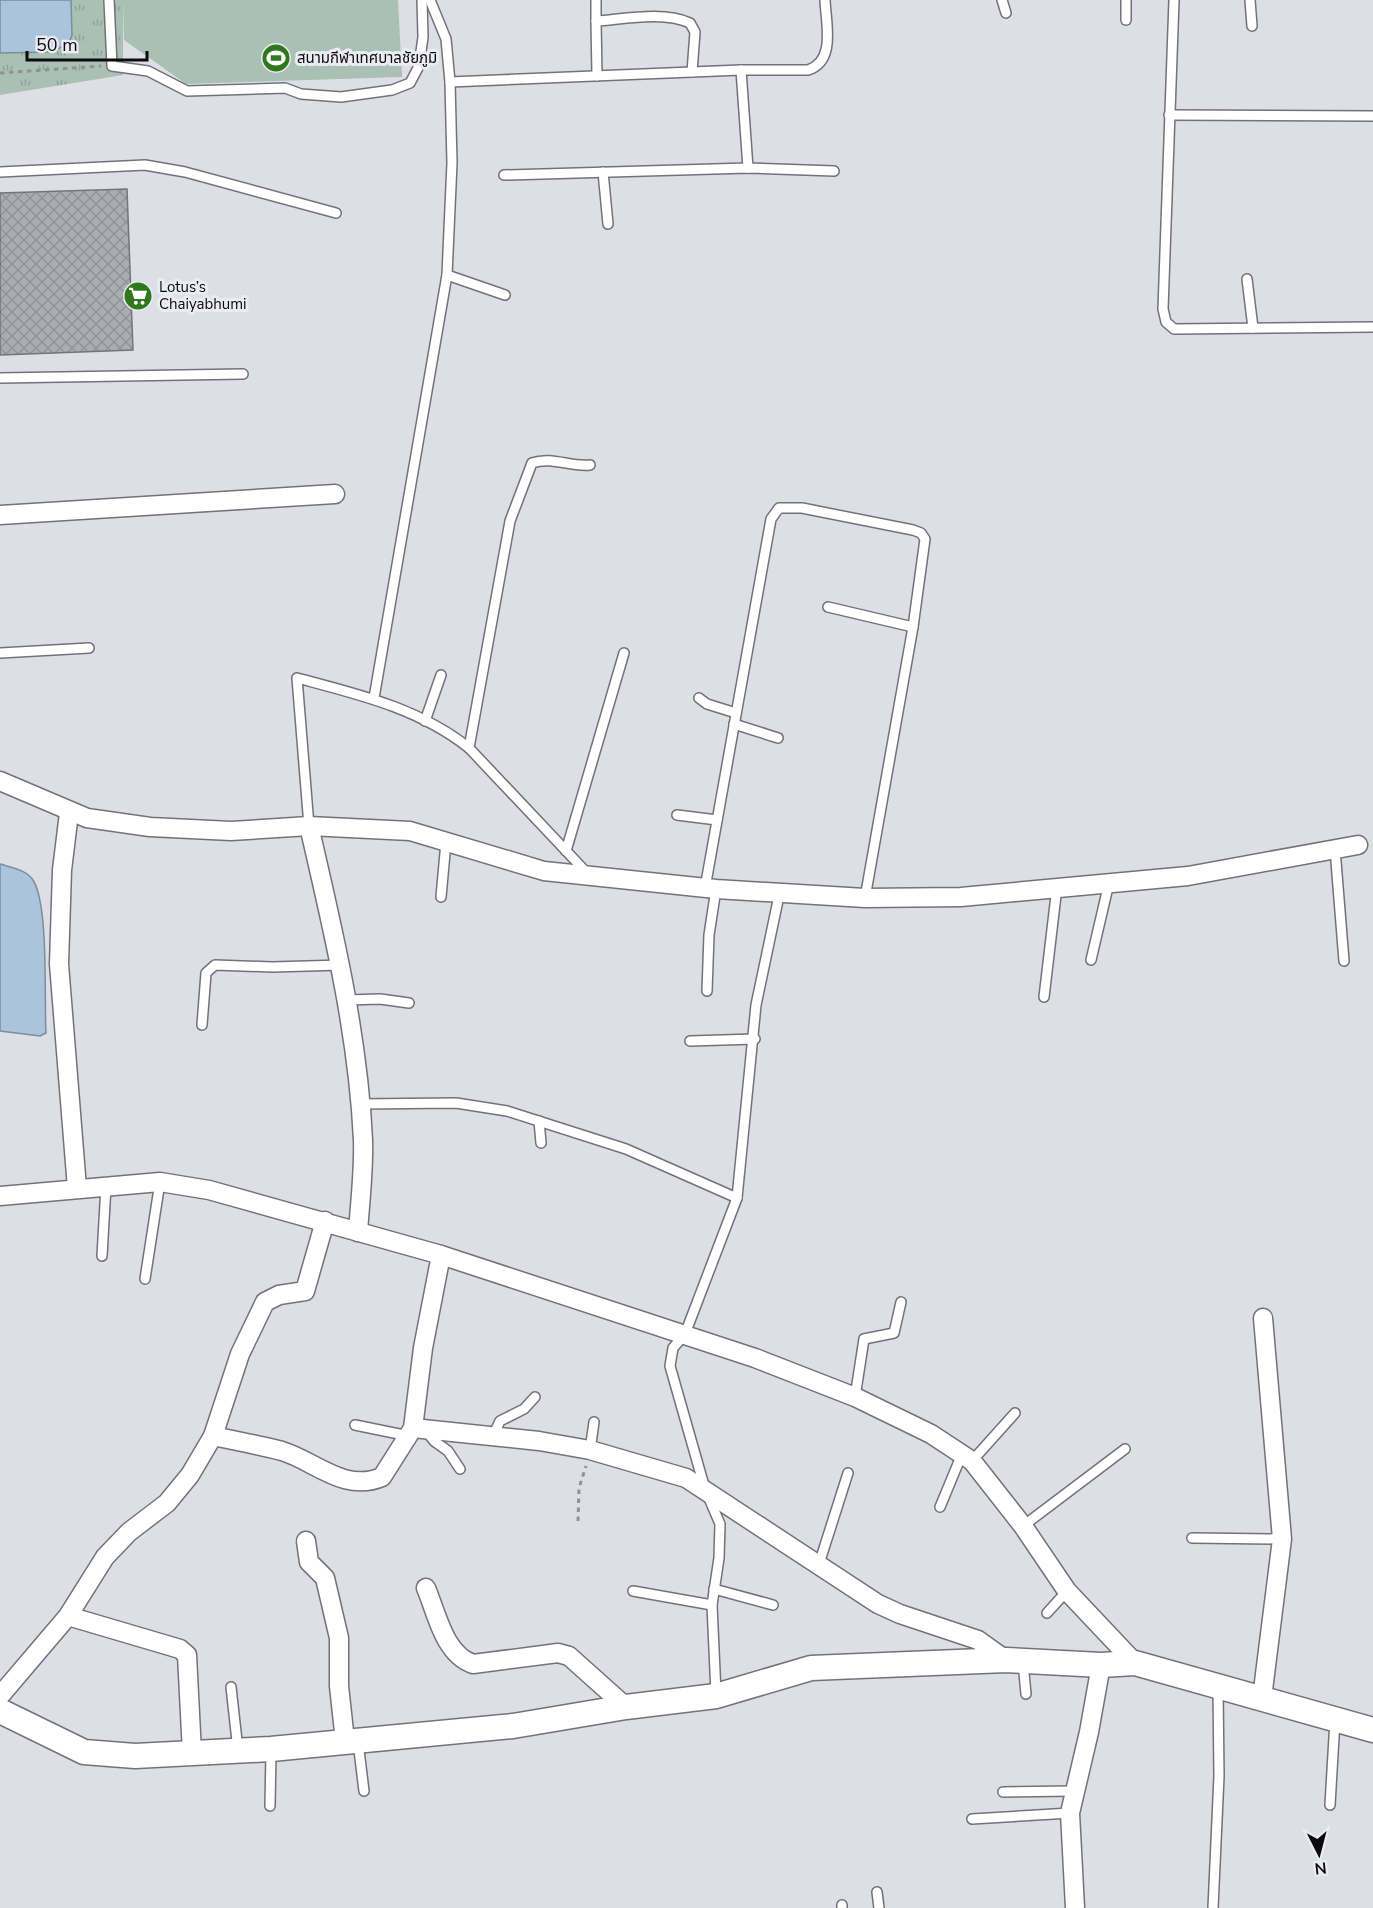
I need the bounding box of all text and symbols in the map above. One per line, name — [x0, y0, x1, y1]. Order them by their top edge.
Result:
scale bar — [27, 24, 147, 62]
text: 50 m — [36, 33, 78, 57]
sports icon: สนามกีฬาเทศบาลชัยภูมิ — [260, 42, 292, 74]
place label: สนามกีฬาเทศบาลชัยภูมิ — [297, 48, 437, 68]
place label: Lotus’s Chaiyabhumi — [159, 277, 247, 314]
supermarket icon: Lotus’s Chaiyabhumi — [122, 280, 154, 312]
north arrow — [1289, 1824, 1349, 1884]
text: N — [1313, 1856, 1328, 1879]

